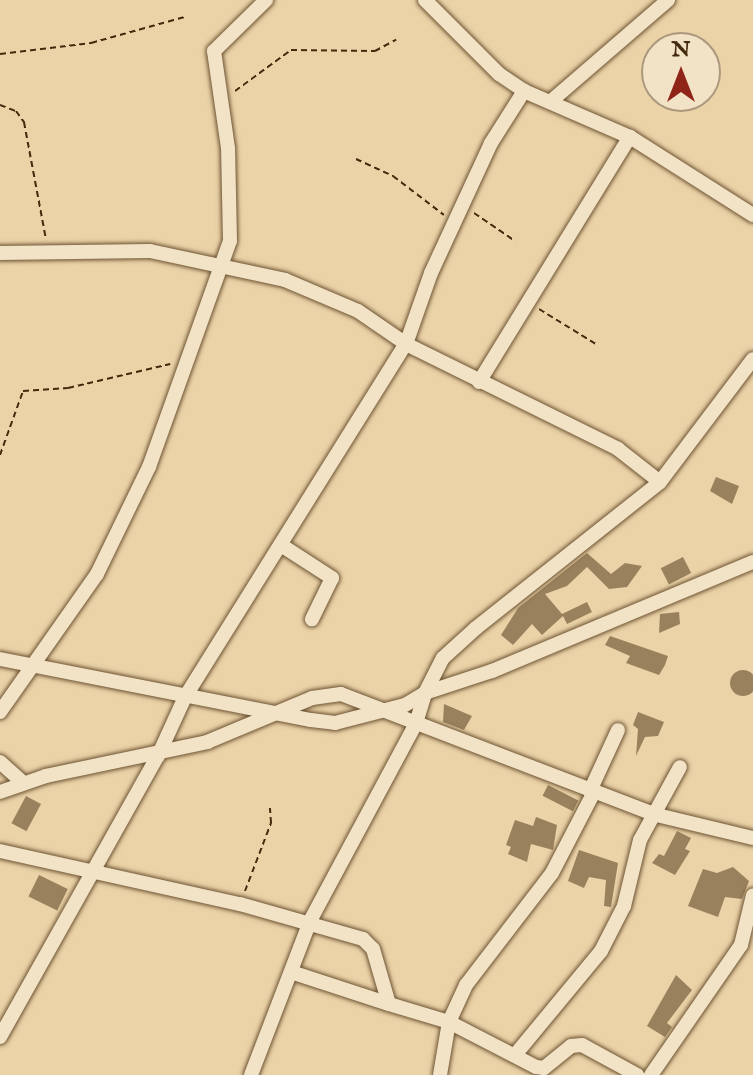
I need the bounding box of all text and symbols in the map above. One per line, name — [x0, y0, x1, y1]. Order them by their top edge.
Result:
north arrow — [641, 32, 721, 112]
text: N — [671, 36, 691, 64]

